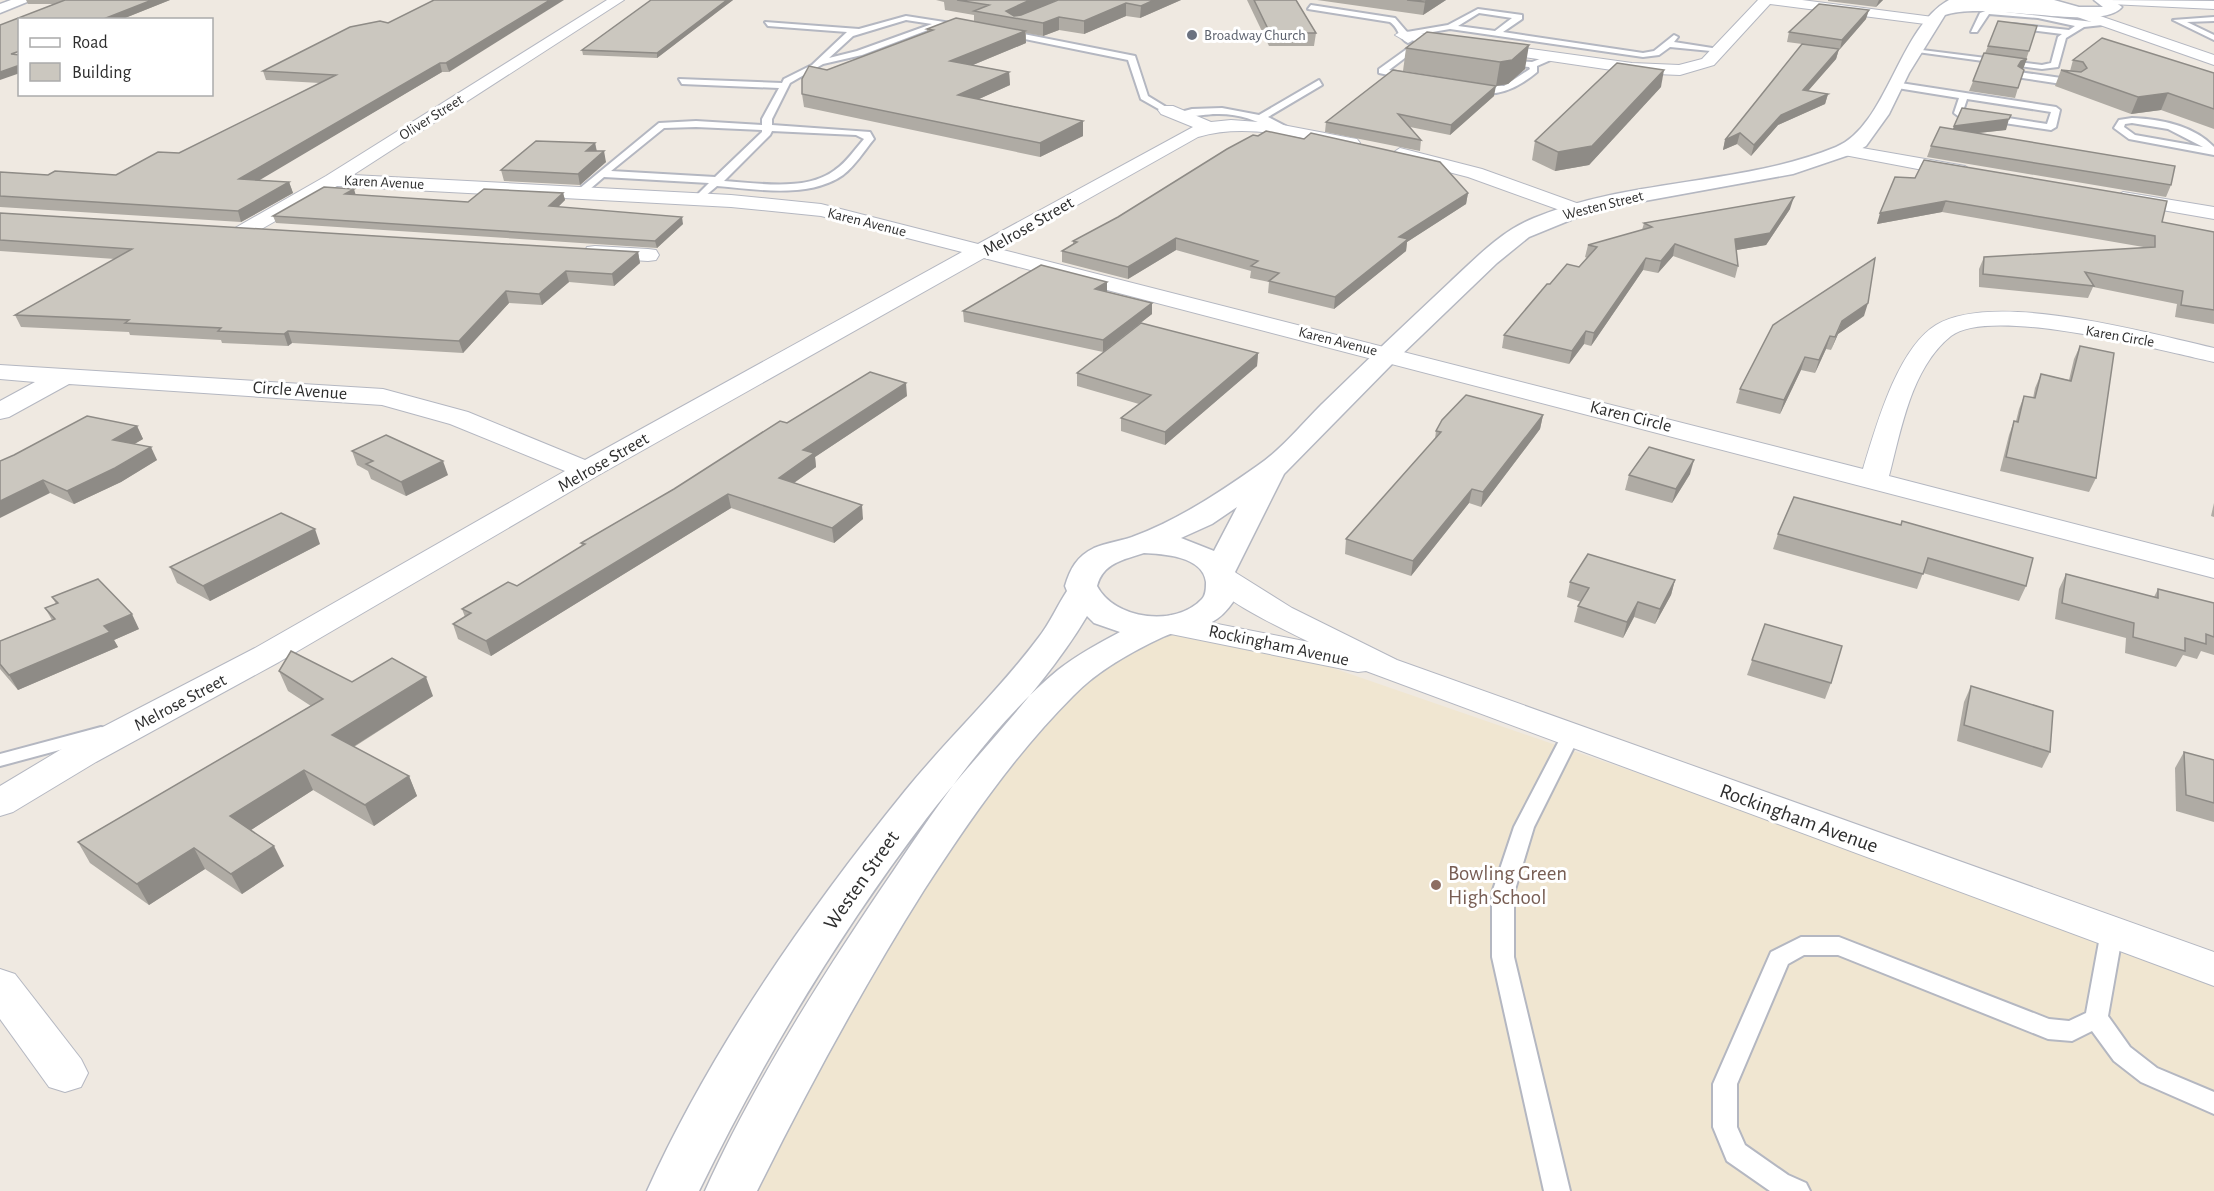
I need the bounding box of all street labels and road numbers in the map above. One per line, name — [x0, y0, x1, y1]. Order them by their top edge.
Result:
street label: Oliver Street — [397, 92, 466, 143]
street label: Karen Avenue — [343, 173, 425, 192]
street label: Westen Street — [1561, 188, 1645, 223]
street label: Melrose Street — [980, 194, 1077, 260]
street label: Karen Avenue — [826, 205, 908, 240]
street label: Karen Circle — [2084, 323, 2155, 350]
street label: Karen Avenue — [1297, 324, 1379, 359]
street label: Circle Avenue — [252, 379, 348, 403]
street label: Karen Circle — [1588, 398, 1673, 436]
street label: Melrose Street — [555, 430, 652, 496]
street label: Rockingham Avenue — [1207, 622, 1351, 670]
street label: Melrose Street — [131, 671, 230, 735]
street label: Rockingham Avenue — [1717, 780, 1881, 857]
street label: Westen Street — [820, 827, 903, 933]

